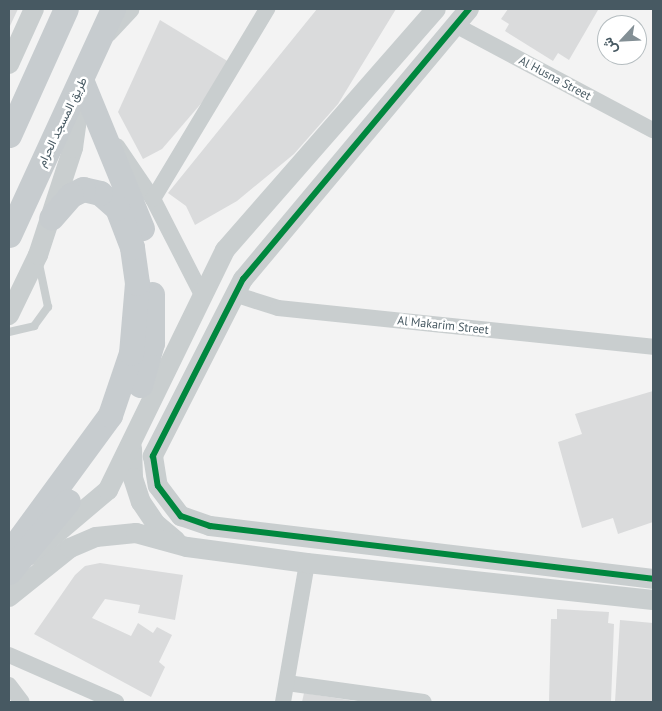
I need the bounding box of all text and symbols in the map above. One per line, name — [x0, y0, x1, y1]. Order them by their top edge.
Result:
north arrow — [597, 15, 647, 65]
text: ش — [598, 34, 621, 57]
street label: Al Husna Street — [516, 53, 594, 103]
street label: طريق المسجد الحرام — [34, 75, 90, 169]
street label: Al Makarim Street — [397, 313, 489, 337]

